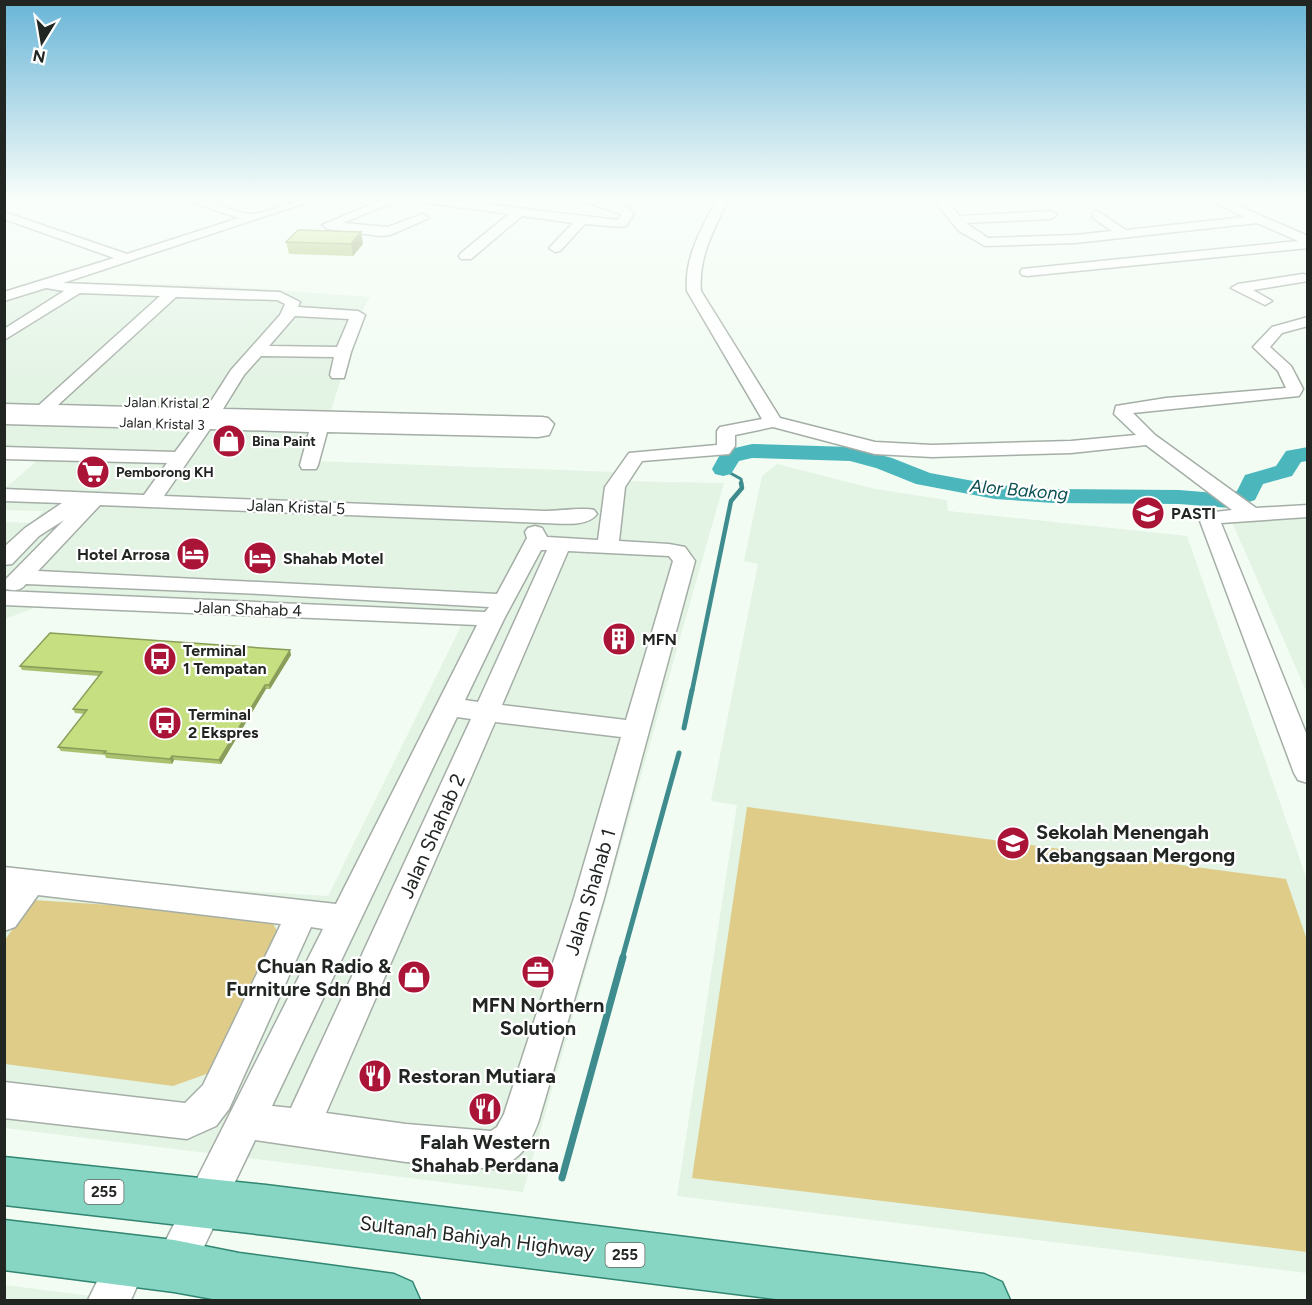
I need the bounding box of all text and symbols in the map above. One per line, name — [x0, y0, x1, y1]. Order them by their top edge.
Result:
north arrow — [12, 12, 72, 72]
text: N — [31, 46, 47, 67]
street label: Jalan Kristal 2 — [124, 394, 210, 412]
street label: Jalan Kristal 3 — [119, 414, 205, 434]
shop icon: Bina Paint — [211, 423, 247, 459]
place label: Bina Paint — [252, 433, 316, 450]
supermarket icon: Pemborong KH — [75, 454, 111, 490]
place label: Pemborong KH — [116, 464, 214, 481]
water label: Alor Bakong — [968, 475, 1069, 505]
school or university icon: PASTI — [1130, 495, 1166, 531]
street label: Jalan Kristal 5 — [247, 496, 345, 518]
place label: PASTI — [1171, 504, 1216, 523]
hotel icon: Hotel Arrosa — [175, 536, 211, 572]
hotel icon: Shahab Motel — [242, 540, 278, 576]
place label: Hotel Arrosa — [77, 545, 170, 564]
place label: Shahab Motel — [283, 549, 384, 568]
street label: Jalan Shahab 4 — [194, 598, 302, 620]
building icon: MFN — [601, 621, 637, 657]
place label: MFN — [642, 630, 677, 649]
bus stop icon: Terminal 1 Tempatan — [142, 641, 178, 677]
place label: Terminal 1 Tempatan — [183, 641, 267, 678]
bus stop icon: Terminal 2 Ekspres — [147, 705, 183, 741]
place label: Terminal 2 Ekspres — [188, 705, 259, 742]
street label: Jalan Shahab 2 — [394, 770, 470, 902]
place label: Sekolah Menengah Kebangsaan Mergong — [1036, 820, 1235, 867]
school or university icon: Sekolah Menengah Kebangsaan Mergong — [995, 825, 1031, 861]
street label: Jalan Shahab 1 — [559, 826, 621, 958]
place label: Chuan Radio & Furniture Sdn Bhd — [226, 954, 392, 1001]
office icon: MFN Northern Solution — [520, 954, 556, 990]
shop icon: Chuan Radio & Furniture Sdn Bhd — [396, 959, 432, 995]
place label: MFN Northern Solution — [472, 993, 604, 1040]
restaurant icon: Restoran Mutiara — [357, 1058, 393, 1094]
place label: Restoran Mutiara — [398, 1064, 556, 1088]
restaurant icon: Falah Western Shahab Perdana — [467, 1091, 503, 1127]
place label: Falah Western Shahab Perdana — [411, 1130, 559, 1177]
road number: 255 — [84, 1180, 124, 1204]
street label: Sultanah Bahiyah Highway — [358, 1211, 596, 1263]
road number: 255 — [606, 1243, 644, 1267]

